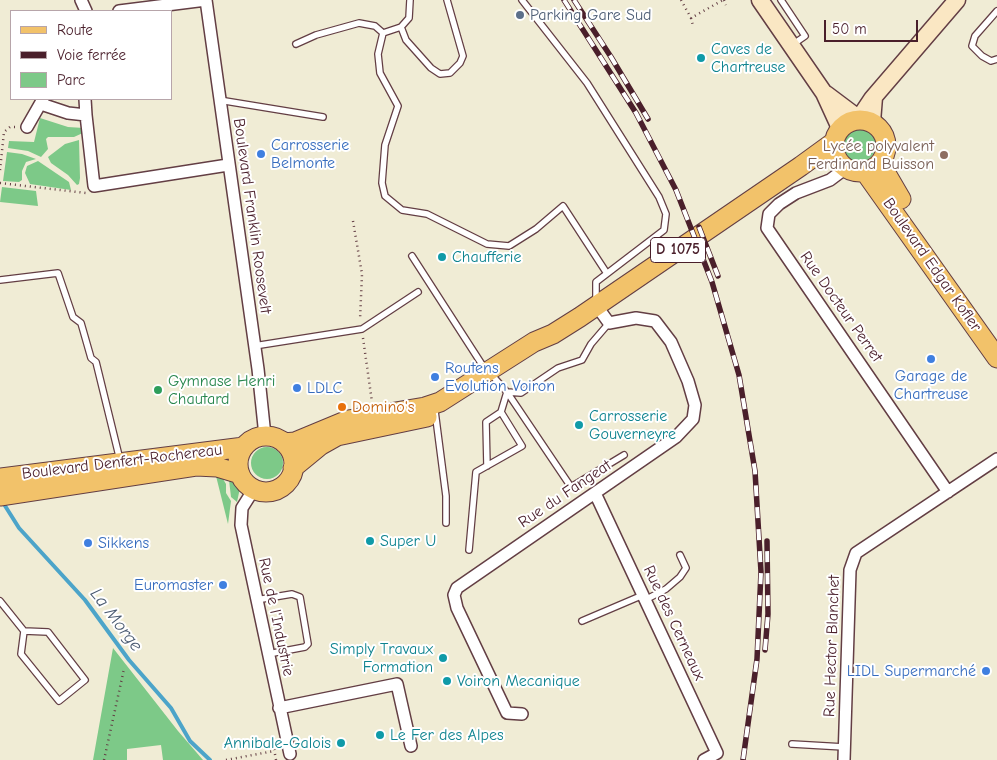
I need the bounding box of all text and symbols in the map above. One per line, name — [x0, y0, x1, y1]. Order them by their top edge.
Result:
place label: Parking Gare Sud — [530, 5, 652, 25]
marker: Parking Gare Sud — [514, 9, 526, 21]
legend — [10, 10, 172, 100]
scale bar — [827, 10, 921, 42]
text: 50 m — [832, 20, 867, 38]
text: Route — [57, 21, 93, 39]
place label: Caves de Chartreuse — [711, 39, 785, 77]
text: Voie ferrée — [57, 46, 126, 64]
marker: Caves de Chartreuse — [695, 52, 707, 64]
text: Parc — [57, 71, 85, 89]
street label: Boulevard Franklin Roosevelt — [229, 117, 275, 315]
place label: Carrosserie Belmonte — [271, 135, 349, 173]
place label: Lycée polyvalent Ferdinand Buisson — [808, 136, 934, 174]
marker: Carrosserie Belmonte — [255, 148, 267, 160]
marker: Lycée polyvalent Ferdinand Buisson — [938, 149, 950, 161]
street label: Boulevard Edgar Kofler — [879, 195, 985, 335]
road number: D 1075 — [650, 238, 706, 262]
place label: Chaufferie — [452, 247, 521, 267]
street label: Rue Docteur Perret — [796, 248, 886, 366]
marker: Chaufferie — [436, 251, 448, 263]
marker: Garage de Chartreuse — [925, 353, 937, 365]
place label: Routens Evolution Voiron — [445, 358, 555, 396]
place label: Garage de Chartreuse — [894, 366, 968, 404]
place label: Gymnase Henri Chautard — [168, 371, 275, 409]
marker: Routens Evolution Voiron — [429, 371, 441, 383]
place label: LDLC — [307, 378, 342, 398]
marker: LDLC — [291, 382, 303, 394]
marker: Gymnase Henri Chautard — [152, 384, 164, 396]
place label: Domino's — [352, 397, 414, 417]
marker: Domino's — [336, 401, 348, 413]
place label: Carrosserie Gouverneyre — [589, 406, 676, 444]
marker: Carrosserie Gouverneyre — [573, 419, 585, 431]
street label: Boulevard Denfert-Rochereau — [21, 440, 223, 484]
street label: Rue du Fangeat — [515, 456, 615, 532]
place label: Super U — [380, 531, 436, 551]
place label: Sikkens — [98, 533, 149, 553]
marker: Super U — [364, 535, 376, 547]
marker: Sikkens — [82, 537, 94, 549]
street label: Rue de l'Industrie — [254, 556, 298, 678]
street label: Rue des Cerneaux — [639, 562, 709, 684]
place label: Euromaster — [134, 575, 213, 595]
street label: Rue Hector Blanchet — [820, 575, 844, 717]
marker: Euromaster — [217, 579, 229, 591]
water label: La Morge — [85, 584, 147, 656]
place label: Simply Travaux Formation — [330, 639, 433, 677]
marker: Simply Travaux Formation — [437, 652, 449, 664]
place label: LIDL Supermarché — [847, 661, 976, 681]
marker: LIDL Supermarché — [980, 665, 992, 677]
place label: Voiron Mecanique — [457, 671, 580, 691]
marker: Voiron Mecanique — [441, 675, 453, 687]
place label: Le Fer des Alpes — [390, 725, 504, 745]
marker: Le Fer des Alpes — [374, 729, 386, 741]
place label: Annibale-Galois — [224, 733, 331, 753]
marker: Annibale-Galois — [335, 737, 347, 749]

